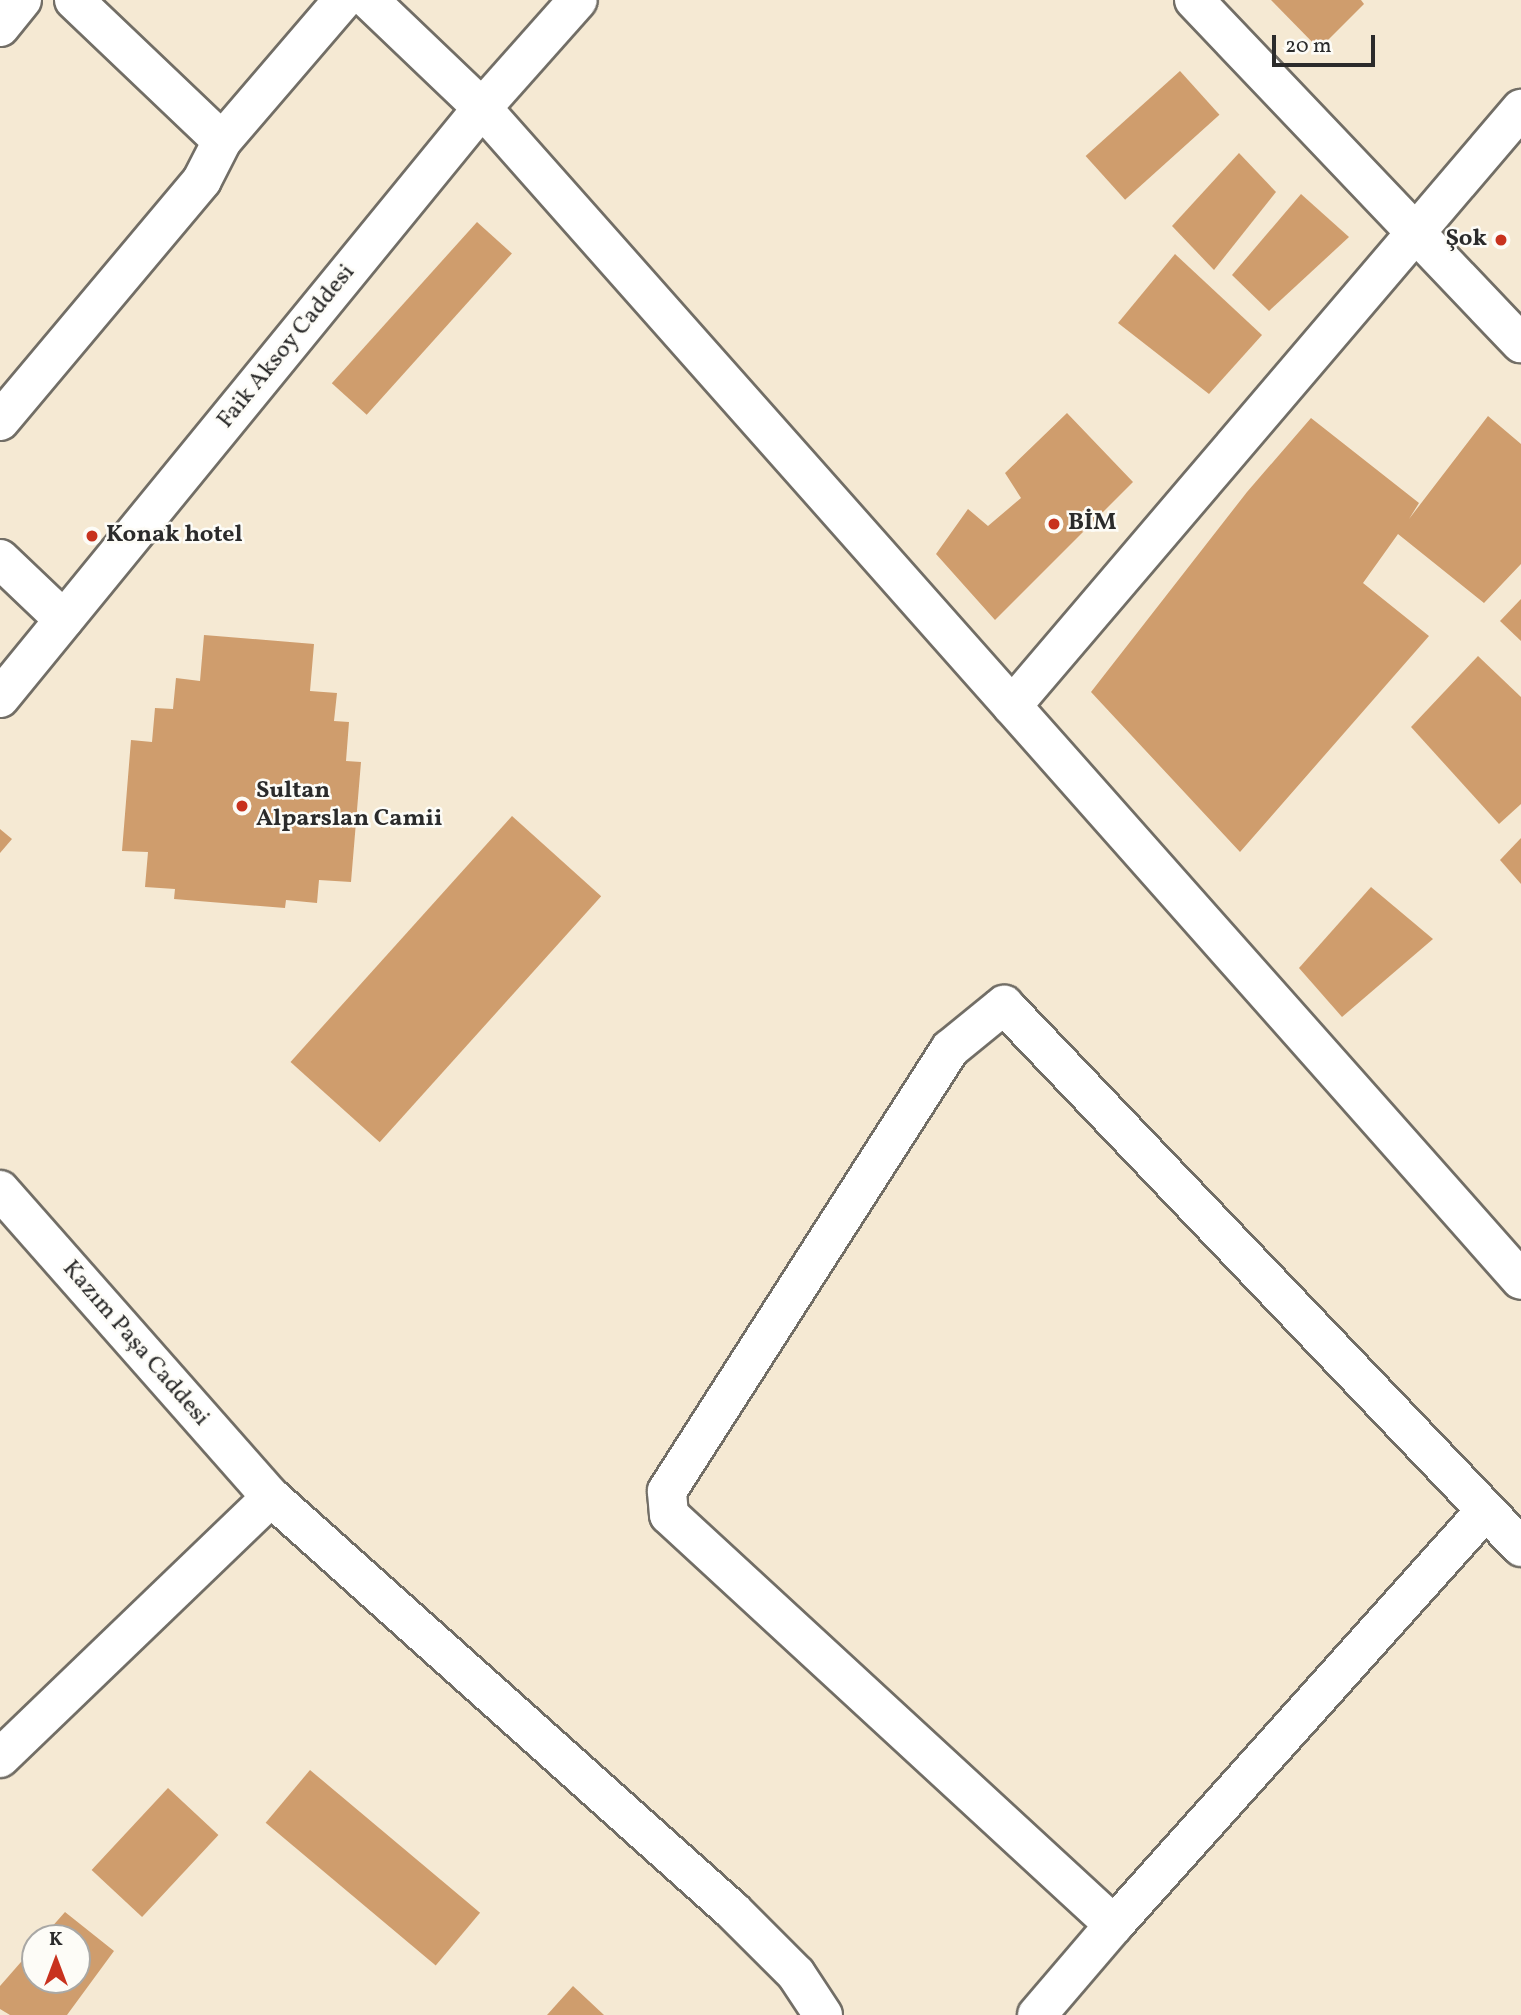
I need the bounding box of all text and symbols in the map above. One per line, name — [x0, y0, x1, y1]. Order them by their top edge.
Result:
scale bar — [1276, 21, 1379, 65]
text: 20 m — [1285, 32, 1331, 61]
place label: Şok — [1445, 226, 1487, 254]
marker: Şok — [1493, 232, 1509, 248]
street label: Faik Aksoy Caddesi — [212, 259, 362, 435]
place label: BİM — [1068, 510, 1116, 538]
marker: BİM — [1046, 516, 1062, 532]
place label: Konak hotel — [106, 522, 243, 550]
marker: Konak hotel — [84, 528, 100, 544]
place label: Sultan Alparslan Camii — [256, 778, 443, 834]
marker: Sultan Alparslan Camii — [234, 798, 250, 814]
street label: Kazım Paşa Caddesi — [55, 1255, 215, 1433]
north arrow — [21, 1924, 91, 1994]
text: K — [49, 1927, 63, 1953]

